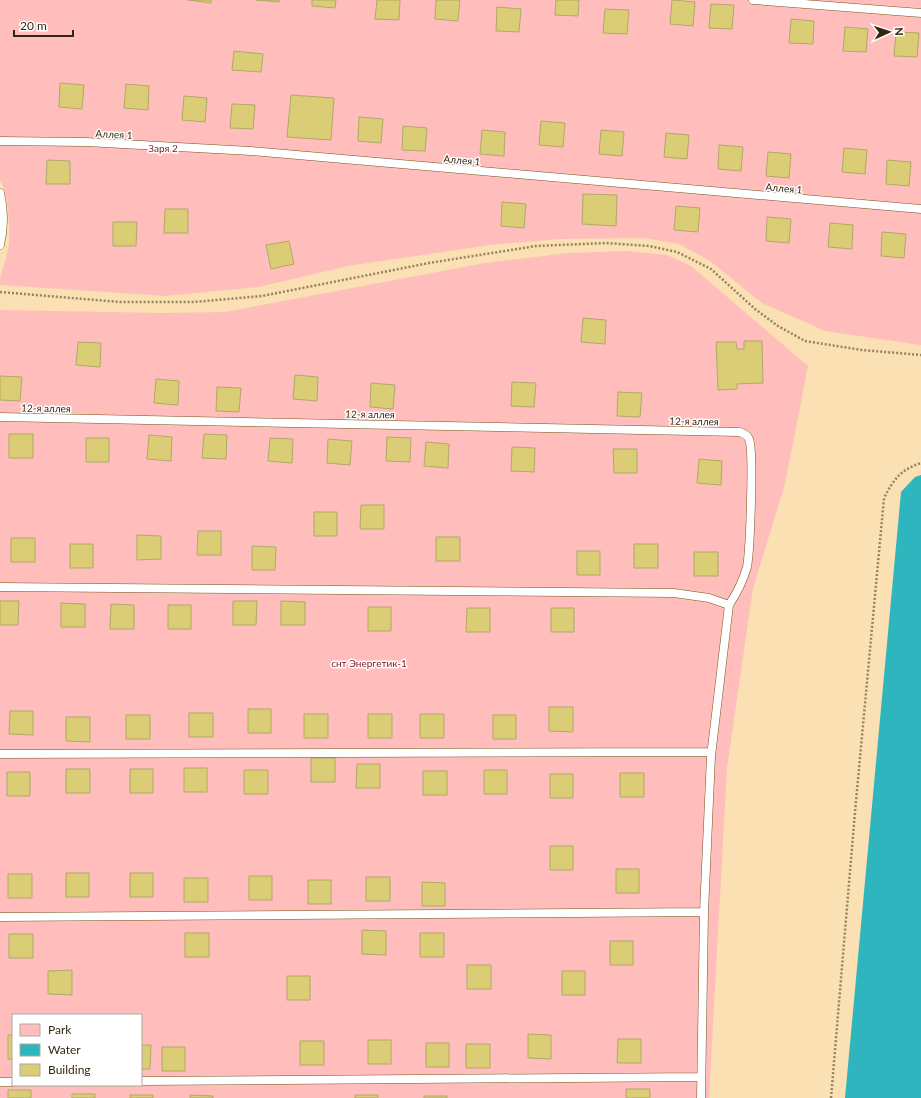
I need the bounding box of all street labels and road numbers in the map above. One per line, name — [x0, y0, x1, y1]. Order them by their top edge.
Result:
street label: Аллея 1 — [95, 127, 133, 141]
street label: Аллея 1 — [443, 152, 481, 168]
street label: Аллея 1 — [765, 180, 803, 196]
street label: 12-я аллея — [21, 402, 71, 414]
street label: 12-я аллея — [345, 408, 395, 420]
street label: 12-я аллея — [669, 415, 719, 427]

